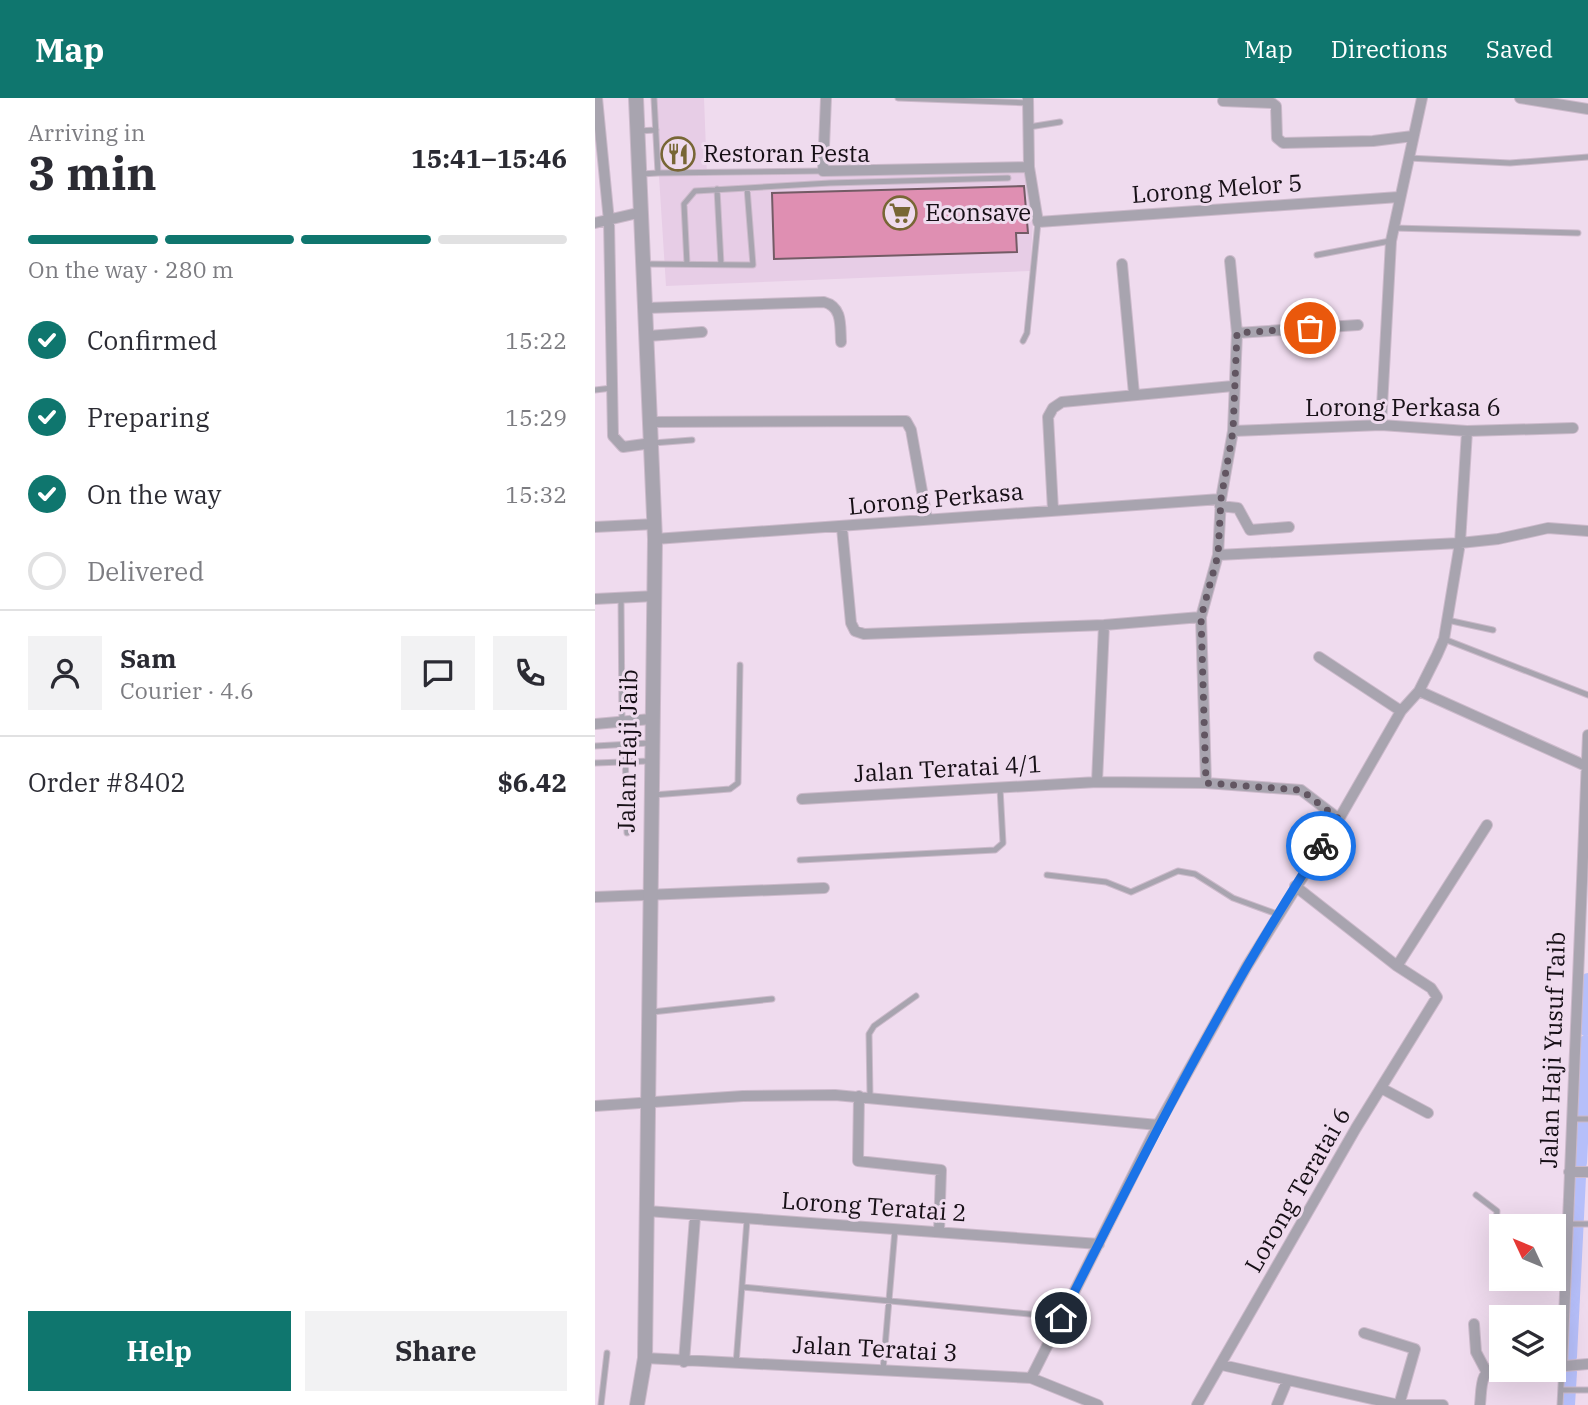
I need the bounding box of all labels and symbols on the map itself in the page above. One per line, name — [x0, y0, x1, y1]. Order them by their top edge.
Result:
restaurant icon: Restoran Pesta — [659, 135, 697, 173]
place label: Restoran Pesta — [703, 137, 870, 169]
street label: Lorong Melor 5 — [1130, 166, 1303, 210]
supermarket icon: Econsave — [881, 194, 919, 232]
place label: Econsave — [925, 196, 1031, 228]
pin — [1280, 298, 1340, 358]
street label: Lorong Perkasa 6 — [1305, 391, 1501, 423]
street label: Lorong Perkasa — [847, 474, 1025, 522]
street label: Jalan Haji Jaib — [610, 669, 644, 833]
street label: Jalan Teratai 4/1 — [853, 747, 1043, 789]
courier — [1286, 811, 1356, 881]
street label: Jalan Haji Yusuf Taib — [1532, 931, 1572, 1169]
street label: Lorong Teratai 6 — [1237, 1101, 1357, 1278]
street label: Lorong Teratai 2 — [780, 1184, 968, 1228]
north arrow — [1489, 1214, 1566, 1292]
pin — [1031, 1288, 1091, 1348]
street label: Jalan Teratai 3 — [792, 1328, 958, 1368]

